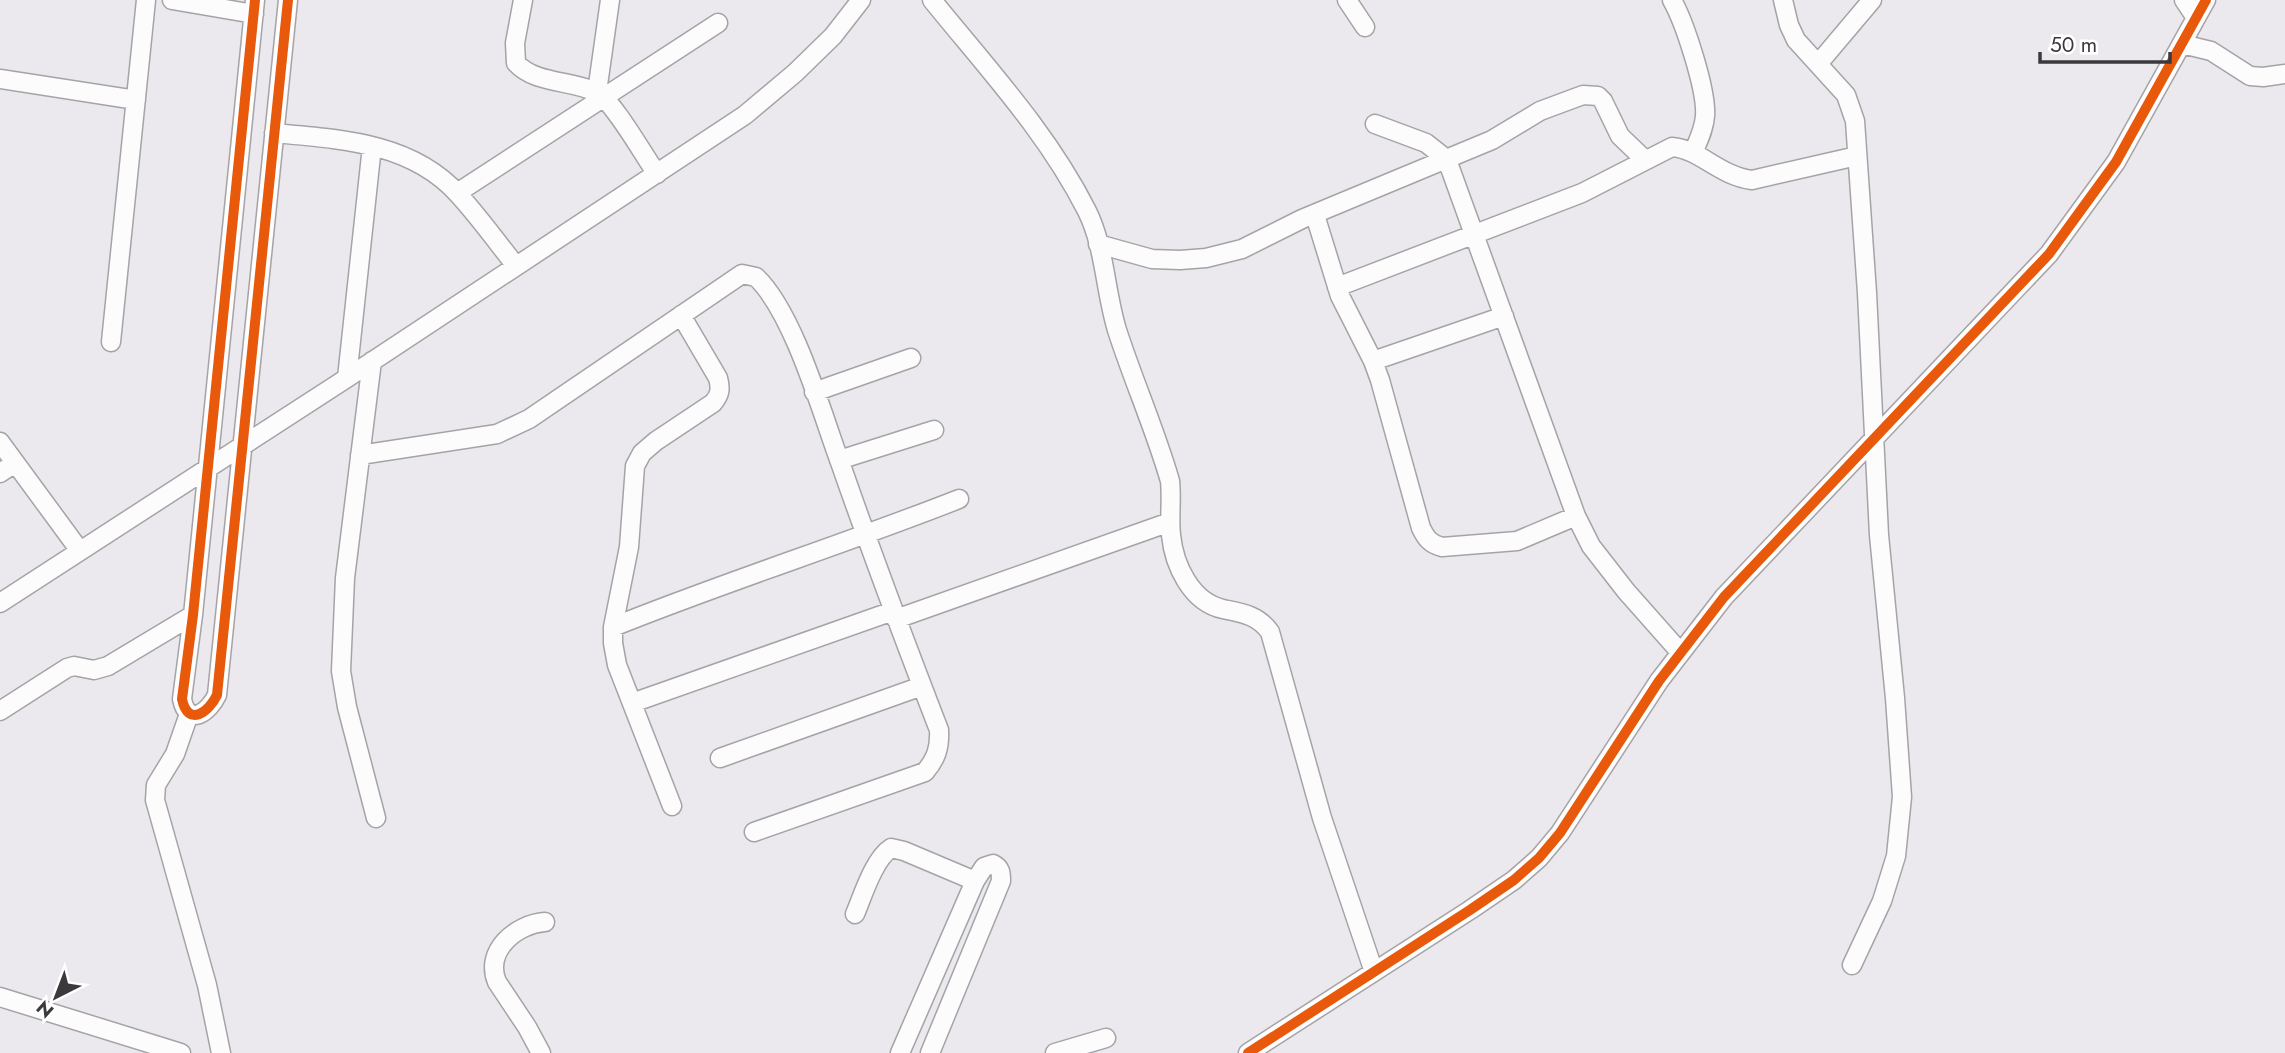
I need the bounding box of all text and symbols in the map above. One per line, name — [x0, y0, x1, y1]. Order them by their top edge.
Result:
scale bar — [2040, 21, 2170, 65]
text: 50 m — [2050, 30, 2097, 60]
north arrow — [21, 962, 91, 1032]
text: N — [30, 994, 60, 1024]

